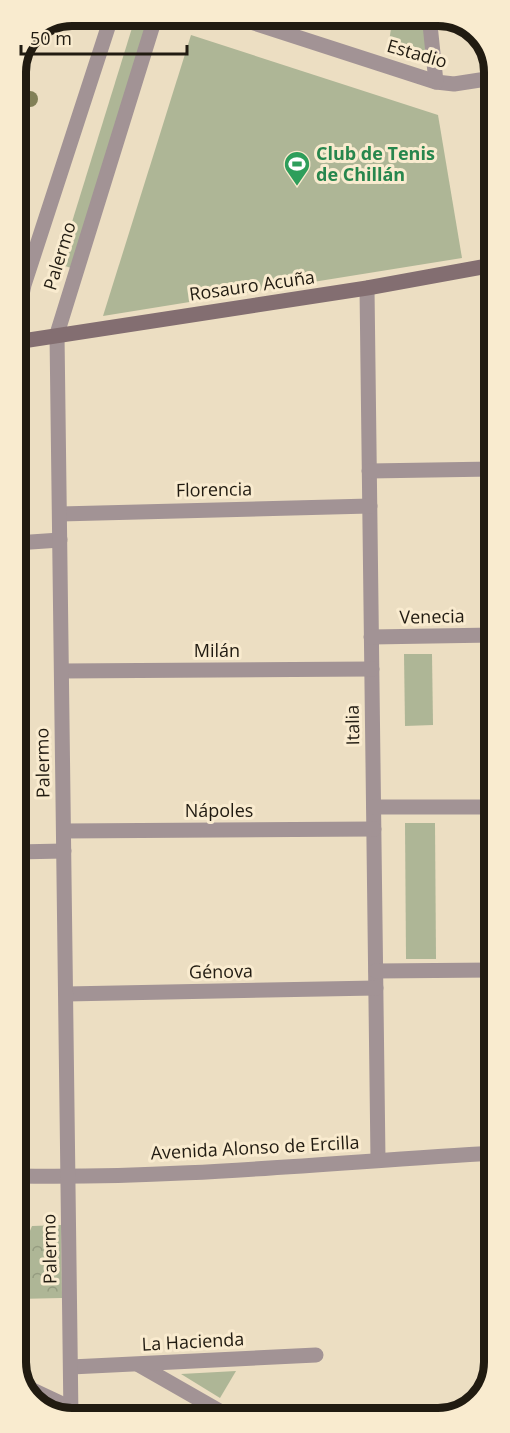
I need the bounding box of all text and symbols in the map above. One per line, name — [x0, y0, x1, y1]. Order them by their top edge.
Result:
scale bar — [21, 18, 188, 56]
text: 50 m — [30, 26, 72, 50]
street label: Estadio — [384, 33, 450, 73]
place label: Club de Tenis de Chillán — [316, 141, 435, 186]
sports icon: Club de Tenis de Chillán — [282, 149, 312, 187]
street label: Palermo — [37, 219, 81, 293]
street label: Rosauro Acuña — [188, 264, 316, 306]
street label: Florencia — [176, 476, 252, 502]
street label: Venecia — [399, 603, 465, 629]
street label: Milán — [194, 638, 240, 662]
street label: Italia — [340, 705, 364, 745]
street label: Palermo — [29, 728, 55, 798]
street label: Nápoles — [185, 798, 253, 822]
street label: Génova — [189, 958, 253, 984]
street label: Avenida Alonso de Ercilla — [150, 1130, 360, 1164]
street label: Palermo — [36, 1214, 62, 1284]
street label: La Hacienda — [141, 1326, 245, 1356]

